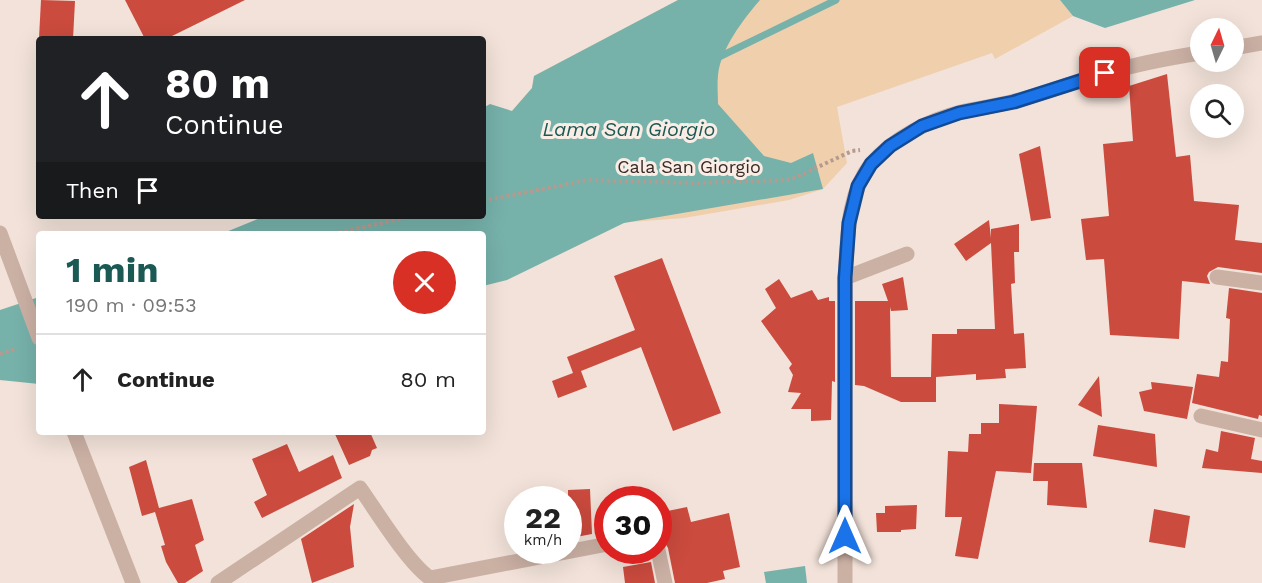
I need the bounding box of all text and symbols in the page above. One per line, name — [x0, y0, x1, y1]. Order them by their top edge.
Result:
north arrow — [1190, 18, 1244, 72]
map controls — [1190, 18, 1244, 138]
pin — [1079, 47, 1130, 98]
icon: arrive — [1088, 56, 1121, 89]
text: 80 m — [165, 59, 270, 108]
icon: ahead — [66, 60, 144, 138]
button: search — [1190, 84, 1244, 138]
text: Continue — [165, 109, 284, 141]
water label: Lama San Giorgio — [543, 117, 715, 141]
street label: Cala San Giorgio — [617, 156, 761, 177]
icon: arrive — [131, 174, 164, 207]
text: Then — [66, 178, 119, 203]
text: 1 min — [66, 249, 158, 291]
button: close — [393, 251, 456, 314]
text: 190 m · 09:53 — [66, 293, 197, 317]
icon: ahead — [66, 363, 99, 396]
text: Continue — [117, 367, 215, 392]
text: 80 m — [400, 367, 456, 392]
speed limit sign: 30 — [594, 486, 672, 564]
text: 22 — [525, 500, 561, 535]
position arrow — [813, 504, 877, 568]
text: km/h — [524, 531, 562, 549]

